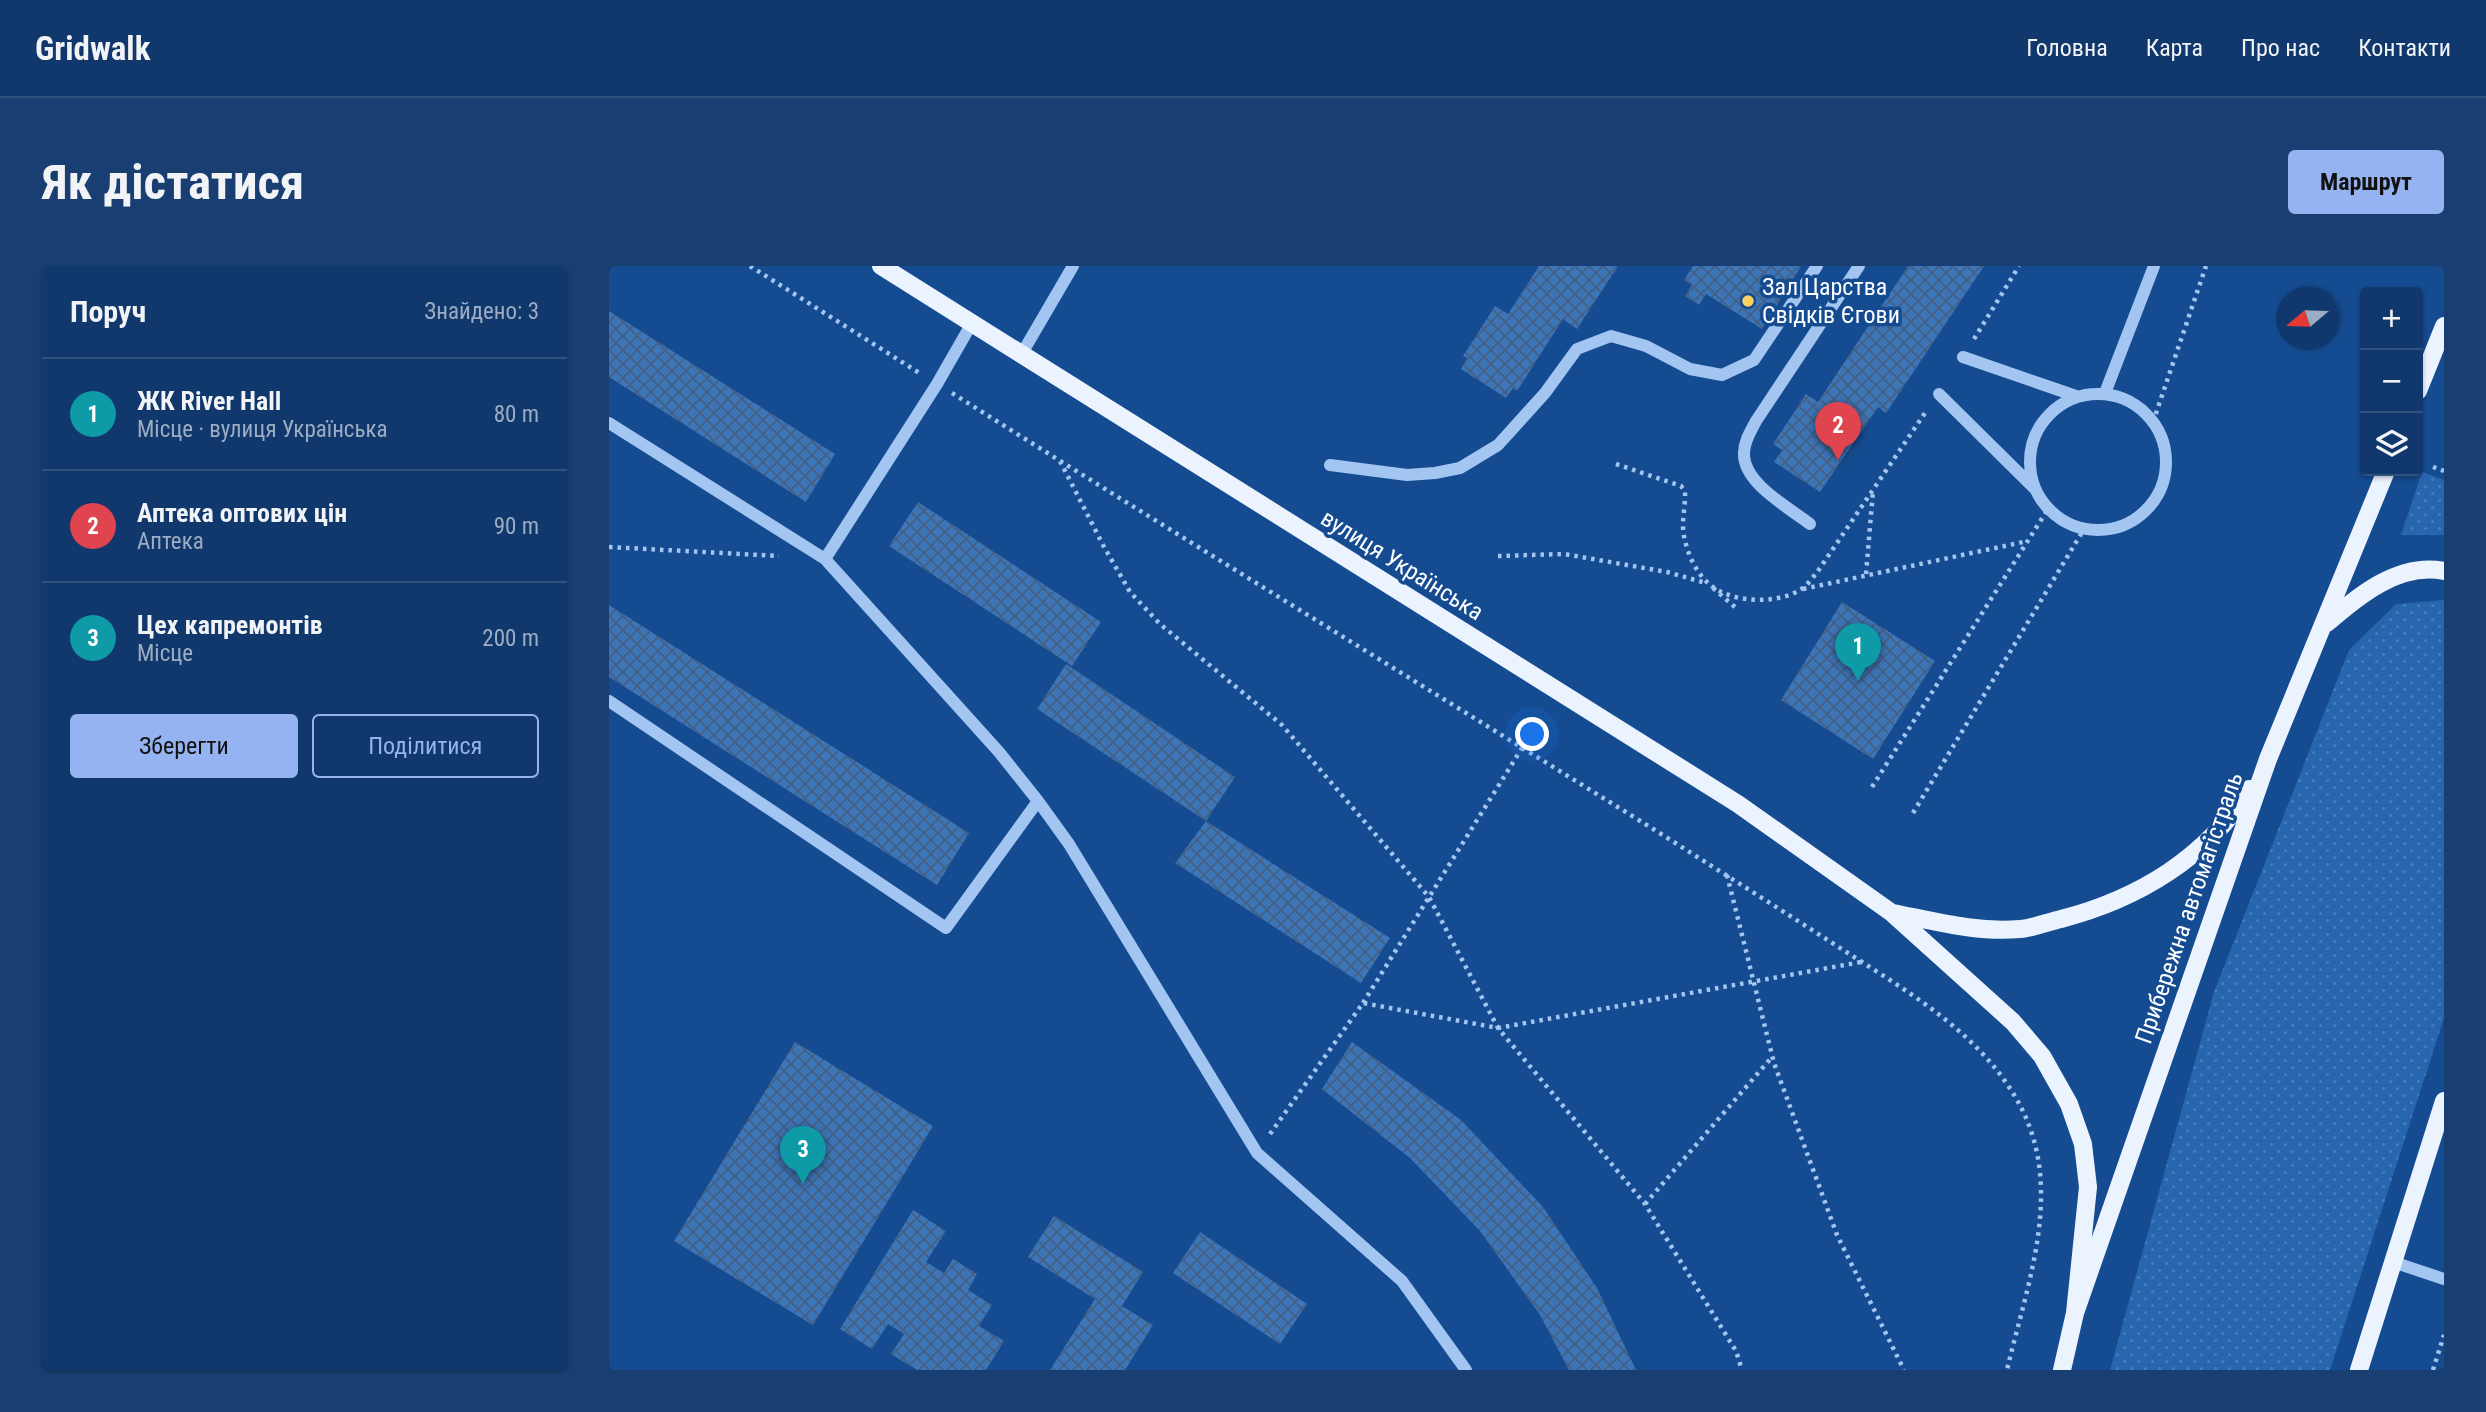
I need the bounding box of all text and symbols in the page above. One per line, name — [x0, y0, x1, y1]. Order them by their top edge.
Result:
text: Gridwalk — [35, 29, 150, 68]
text: Головна — [2026, 34, 2108, 62]
text: Карта — [2146, 34, 2203, 62]
text: Про нас — [2241, 34, 2320, 62]
text: Контакти — [2358, 34, 2451, 62]
button: Маршрут — [2288, 150, 2444, 214]
text: Як дістатися — [42, 154, 304, 211]
place label: Зал Царства Свідків Єгови — [1762, 273, 1900, 329]
north arrow — [2276, 287, 2339, 350]
map controls — [2360, 287, 2423, 476]
button: + — [2360, 287, 2423, 350]
marker: Зал Царства Свідків Єгови — [1740, 293, 1756, 309]
text: Поруч — [70, 294, 146, 329]
text: Знайдено: 3 — [424, 298, 539, 325]
button: − — [2360, 350, 2423, 413]
text: ЖК River Hall — [137, 386, 281, 416]
text: 1 — [87, 401, 99, 428]
text: 80 m — [494, 401, 539, 428]
pin: 2 — [1815, 402, 1861, 460]
button: layers — [2360, 413, 2423, 476]
text: Місце · вулиця Українська — [137, 416, 388, 443]
text: Аптека оптових цін — [137, 498, 347, 528]
street label: вулиця Українська — [1316, 504, 1488, 626]
text: 2 — [87, 513, 99, 540]
text: 90 m — [494, 513, 539, 540]
text: Аптека — [137, 528, 204, 555]
text: Цех капремонтів — [137, 610, 323, 640]
pin: 1 — [1835, 623, 1881, 681]
text: 3 — [87, 625, 99, 652]
text: 200 m — [482, 625, 539, 652]
text: Місце — [137, 640, 193, 667]
button: Зберегти — [70, 714, 298, 778]
button: Поділитися — [312, 714, 539, 778]
your location — [1515, 717, 1549, 751]
street label: Прибережна автомагістраль — [2129, 769, 2249, 1047]
pin: 3 — [780, 1126, 826, 1184]

